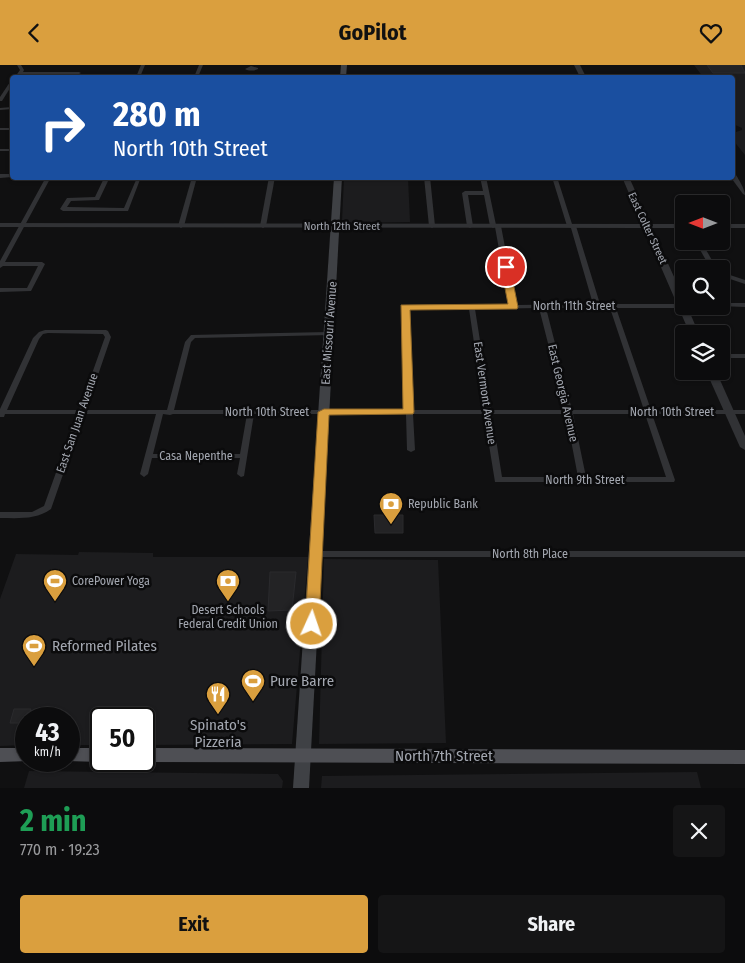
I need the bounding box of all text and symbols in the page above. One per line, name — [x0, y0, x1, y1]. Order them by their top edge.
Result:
icon: back — [20, 19, 48, 47]
text: GoPilot — [339, 19, 406, 46]
icon: heart — [697, 19, 725, 47]
text: 280 m — [113, 93, 201, 135]
icon: right — [30, 95, 95, 160]
text: North 10th Street — [113, 135, 268, 162]
street label: East Colter Street — [625, 190, 670, 266]
north arrow — [675, 195, 730, 250]
map controls — [675, 195, 730, 380]
street label: North 12th Street — [304, 220, 381, 233]
pin — [485, 246, 527, 288]
icon: arrive — [492, 253, 520, 281]
button: search — [675, 260, 730, 315]
street label: East Missouri Avenue — [318, 281, 340, 385]
street label: North 11th Street — [533, 299, 615, 313]
button: layers — [675, 325, 730, 380]
street label: East Vermont Avenue — [471, 341, 499, 445]
street label: East Georgia Avenue — [545, 343, 581, 443]
street label: East San Juan Avenue — [53, 371, 101, 475]
street label: North 10th Street — [225, 405, 309, 419]
street label: North 10th Street — [630, 405, 714, 419]
street label: Casa Nepenthe — [159, 449, 233, 463]
street label: North 9th Street — [545, 473, 625, 487]
bank icon: Republic Bank — [378, 491, 404, 525]
place label: Republic Bank — [408, 497, 478, 511]
street label: North 8th Place — [492, 547, 568, 561]
sports icon: CorePower Yoga — [42, 568, 68, 602]
bank icon: Desert Schools Federal Credit Union — [215, 568, 241, 602]
place label: CorePower Yoga — [72, 574, 150, 588]
position arrow — [285, 597, 337, 649]
place label: Desert Schools Federal Credit Union — [178, 603, 278, 631]
sports icon: Reformed Pilates — [21, 633, 47, 667]
place label: Reformed Pilates — [52, 637, 157, 655]
sports icon: Pure Barre — [240, 668, 266, 702]
place label: Pure Barre — [270, 672, 334, 690]
restaurant icon: Spinato's Pizzeria — [205, 681, 231, 715]
speed limit sign: 50 — [90, 707, 155, 772]
place label: Spinato's Pizzeria — [190, 716, 246, 751]
text: 43 — [35, 718, 60, 748]
text: km/h — [34, 745, 61, 759]
street label: North 7th Street — [395, 747, 493, 765]
text: 2 min — [20, 803, 87, 839]
button: close — [673, 805, 725, 857]
text: 770 m · 19:23 — [20, 840, 100, 859]
button: Exit — [20, 895, 368, 953]
button: Share — [378, 895, 725, 953]

